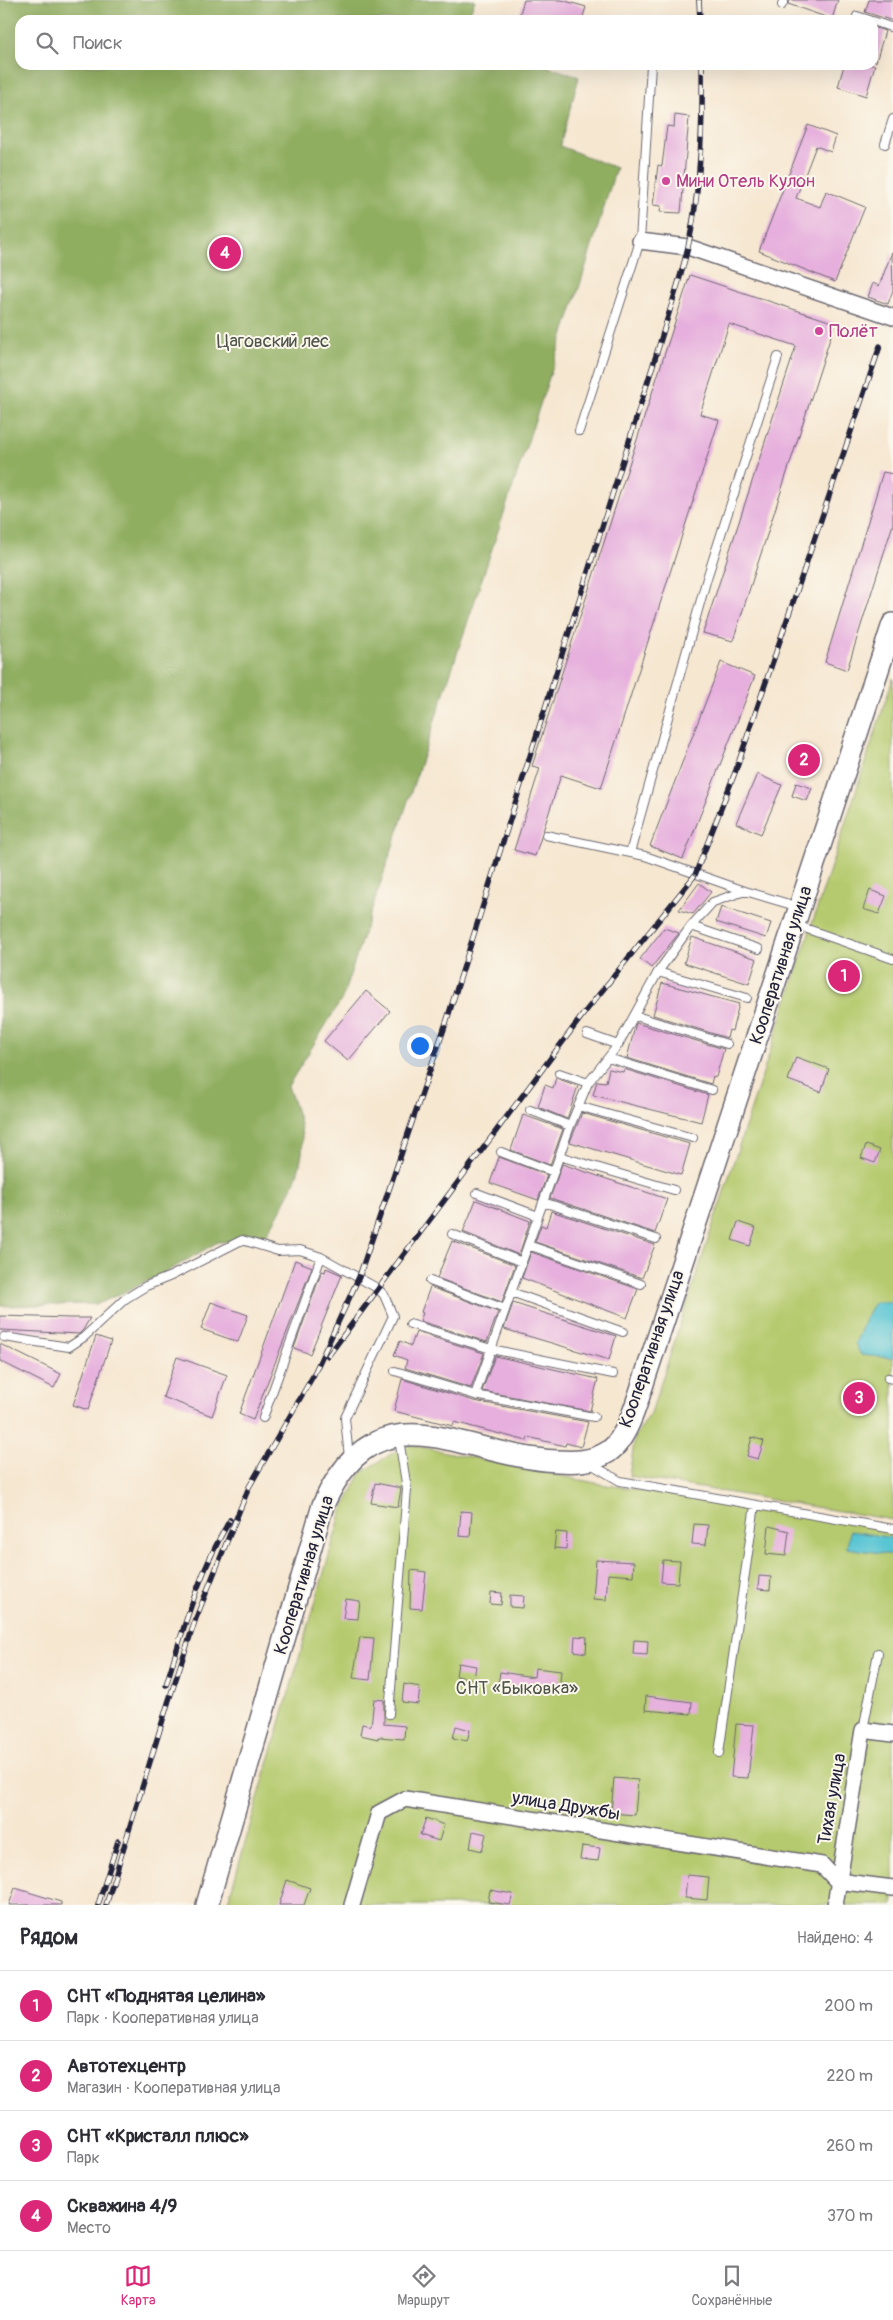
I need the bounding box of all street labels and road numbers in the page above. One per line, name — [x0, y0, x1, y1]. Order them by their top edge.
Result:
street label: Кооперативная улица — [745, 883, 817, 1047]
street label: Кооперативная улица — [614, 1267, 690, 1431]
street label: Кооперативная улица — [269, 1493, 339, 1657]
street label: Тихая улица — [813, 1751, 851, 1847]
street label: улица Дружбы — [509, 1786, 622, 1826]

